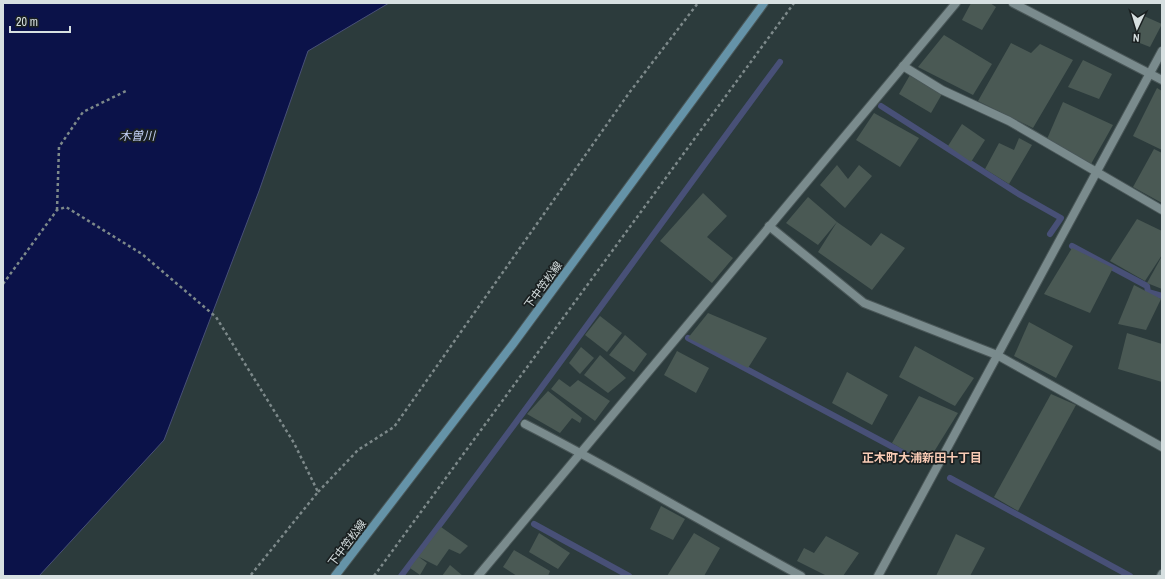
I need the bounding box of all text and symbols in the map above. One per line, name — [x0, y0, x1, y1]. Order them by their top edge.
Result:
scale bar — [10, 8, 70, 34]
north arrow — [1117, 8, 1157, 48]
text: 20 m — [16, 14, 38, 30]
text: N — [1133, 31, 1140, 45]
water label: 木曽川 — [119, 128, 157, 144]
street label: 下中笠松線 — [521, 259, 565, 311]
district label: 正木町大浦新田十丁目 — [862, 450, 982, 466]
street label: 下中笠松線 — [325, 517, 369, 569]

